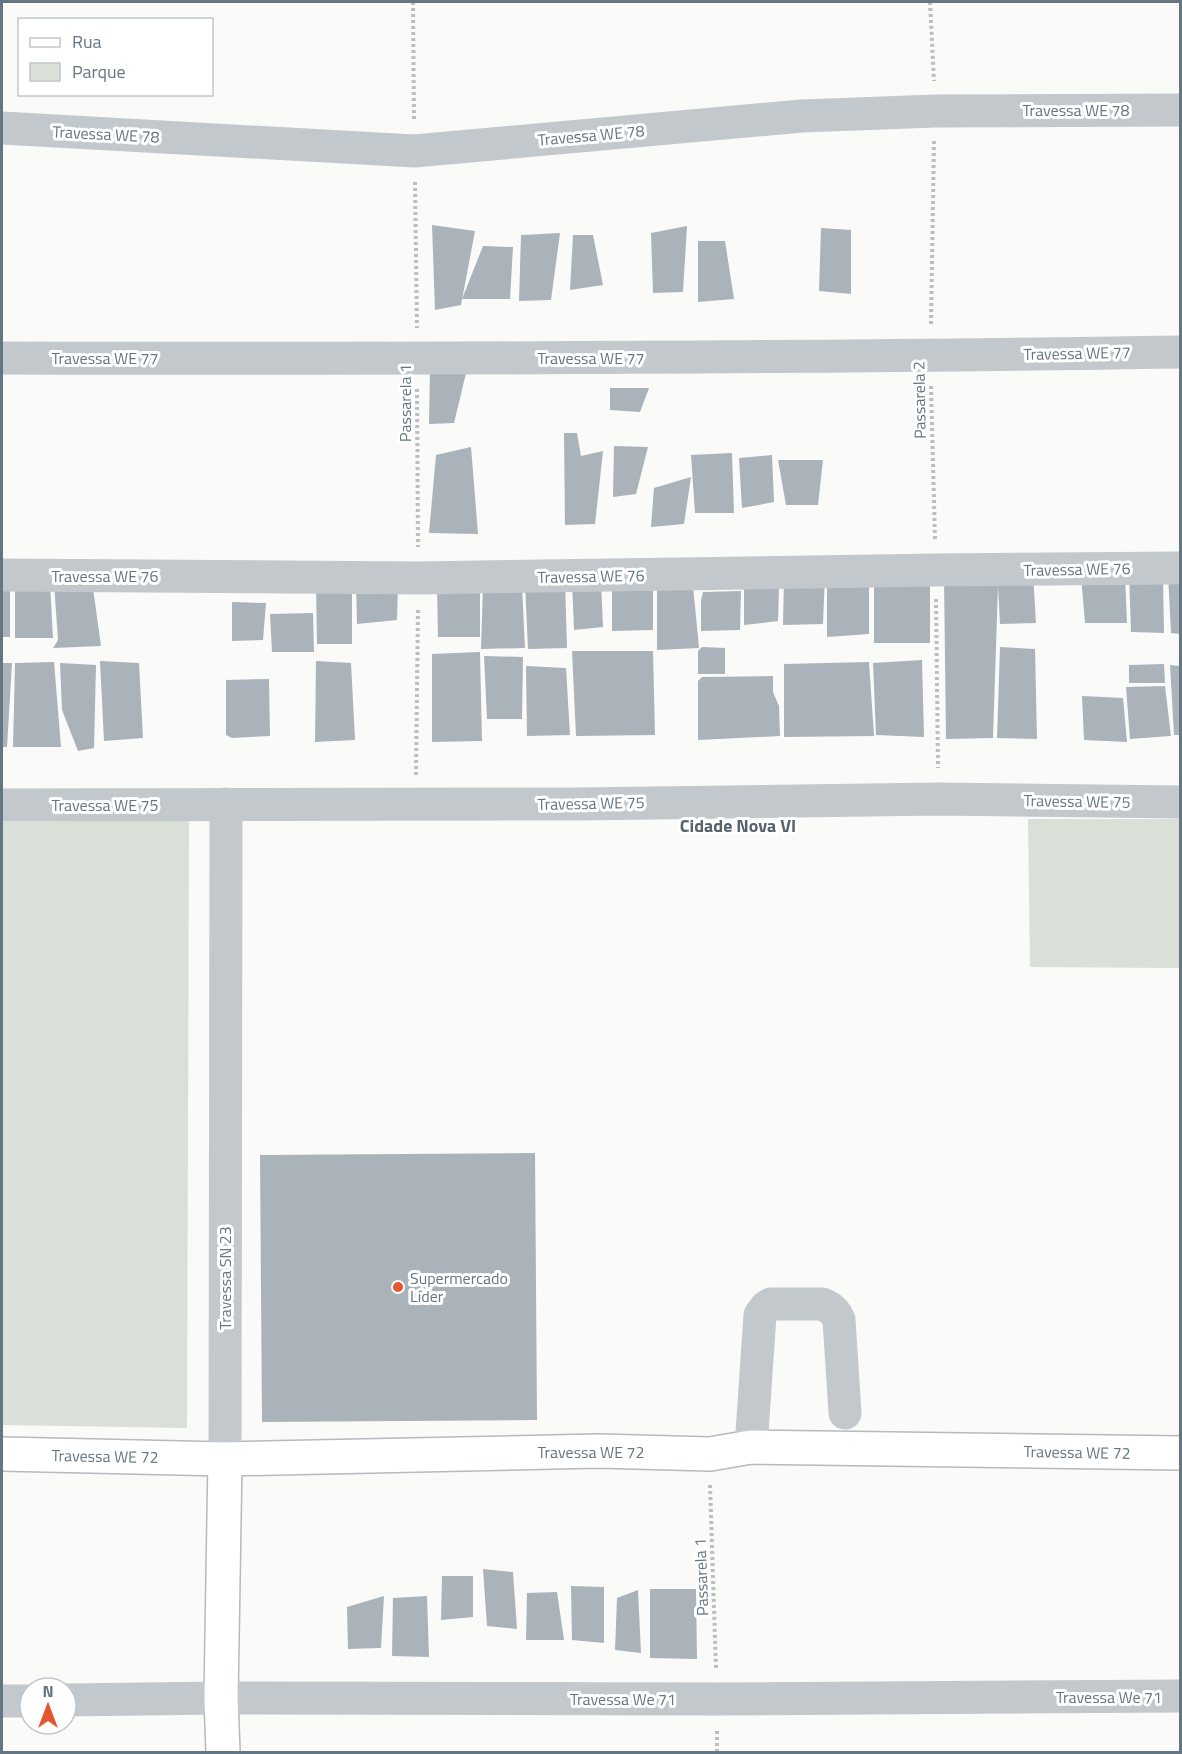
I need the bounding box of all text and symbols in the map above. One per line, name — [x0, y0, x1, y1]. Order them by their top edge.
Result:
legend — [18, 18, 213, 96]
text: Rua — [72, 28, 102, 55]
text: Parque — [72, 58, 126, 85]
street label: Travessa WE 78 — [1022, 98, 1130, 122]
street label: Travessa WE 78 — [537, 118, 645, 152]
street label: Travessa WE 78 — [52, 119, 160, 149]
street label: Travessa WE 77 — [1023, 340, 1131, 366]
street label: Travessa WE 77 — [51, 346, 159, 370]
street label: Travessa WE 77 — [537, 346, 645, 370]
street label: Passarela 2 — [906, 361, 932, 439]
street label: Passarela 1 — [393, 364, 417, 442]
street label: Travessa WE 76 — [1023, 556, 1131, 582]
street label: Travessa WE 76 — [537, 563, 645, 589]
street label: Travessa WE 76 — [51, 564, 159, 588]
street label: Travessa WE 75 — [1023, 788, 1131, 814]
street label: Travessa WE 75 — [537, 790, 645, 816]
street label: Travessa WE 75 — [51, 793, 159, 817]
district label: Cidade Nova VI — [680, 812, 796, 839]
street label: Travessa SN 23 — [213, 1226, 237, 1330]
place label: Supermercado Líder — [410, 1266, 508, 1308]
marker: Supermercado Líder — [391, 1280, 405, 1294]
street label: Travessa WE 72 — [1023, 1439, 1131, 1465]
street label: Travessa WE 72 — [537, 1440, 645, 1464]
street label: Travessa WE 72 — [51, 1443, 159, 1469]
street label: Passarela 1 — [688, 1538, 714, 1616]
north arrow — [18, 1676, 78, 1736]
text: N — [42, 1679, 54, 1703]
street label: Travessa We 71 — [1056, 1685, 1162, 1709]
street label: Travessa We 71 — [570, 1687, 676, 1711]

